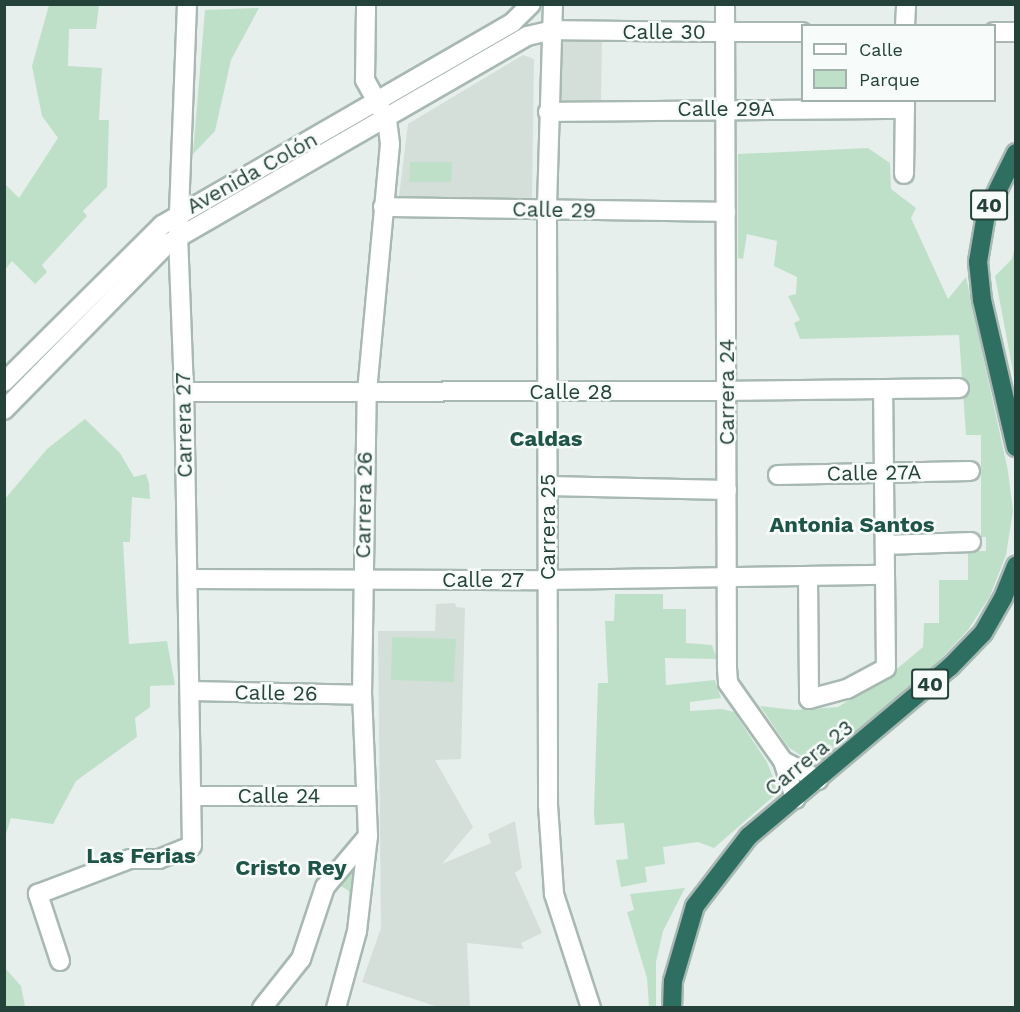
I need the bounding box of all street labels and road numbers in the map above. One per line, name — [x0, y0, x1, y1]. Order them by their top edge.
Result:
street label: Calle 30 — [622, 19, 706, 45]
street label: Calle 29A — [677, 96, 775, 122]
street label: Avenida Colón — [182, 127, 322, 219]
road number: 40 — [970, 188, 1008, 222]
street label: Calle 29 — [512, 197, 596, 223]
street label: Carrera 24 — [714, 339, 740, 445]
street label: Carrera 27 — [170, 372, 198, 478]
street label: Calle 28 — [529, 379, 613, 405]
street label: Carrera 26 — [350, 451, 378, 559]
street label: Calle 27A — [826, 460, 922, 486]
street label: Carrera 25 — [535, 474, 561, 580]
street label: Calle 27 — [442, 567, 524, 593]
road number: 40 — [910, 667, 950, 701]
street label: Calle 26 — [234, 680, 318, 706]
street label: Carrera 23 — [759, 715, 859, 801]
street label: Calle 24 — [238, 783, 320, 809]

